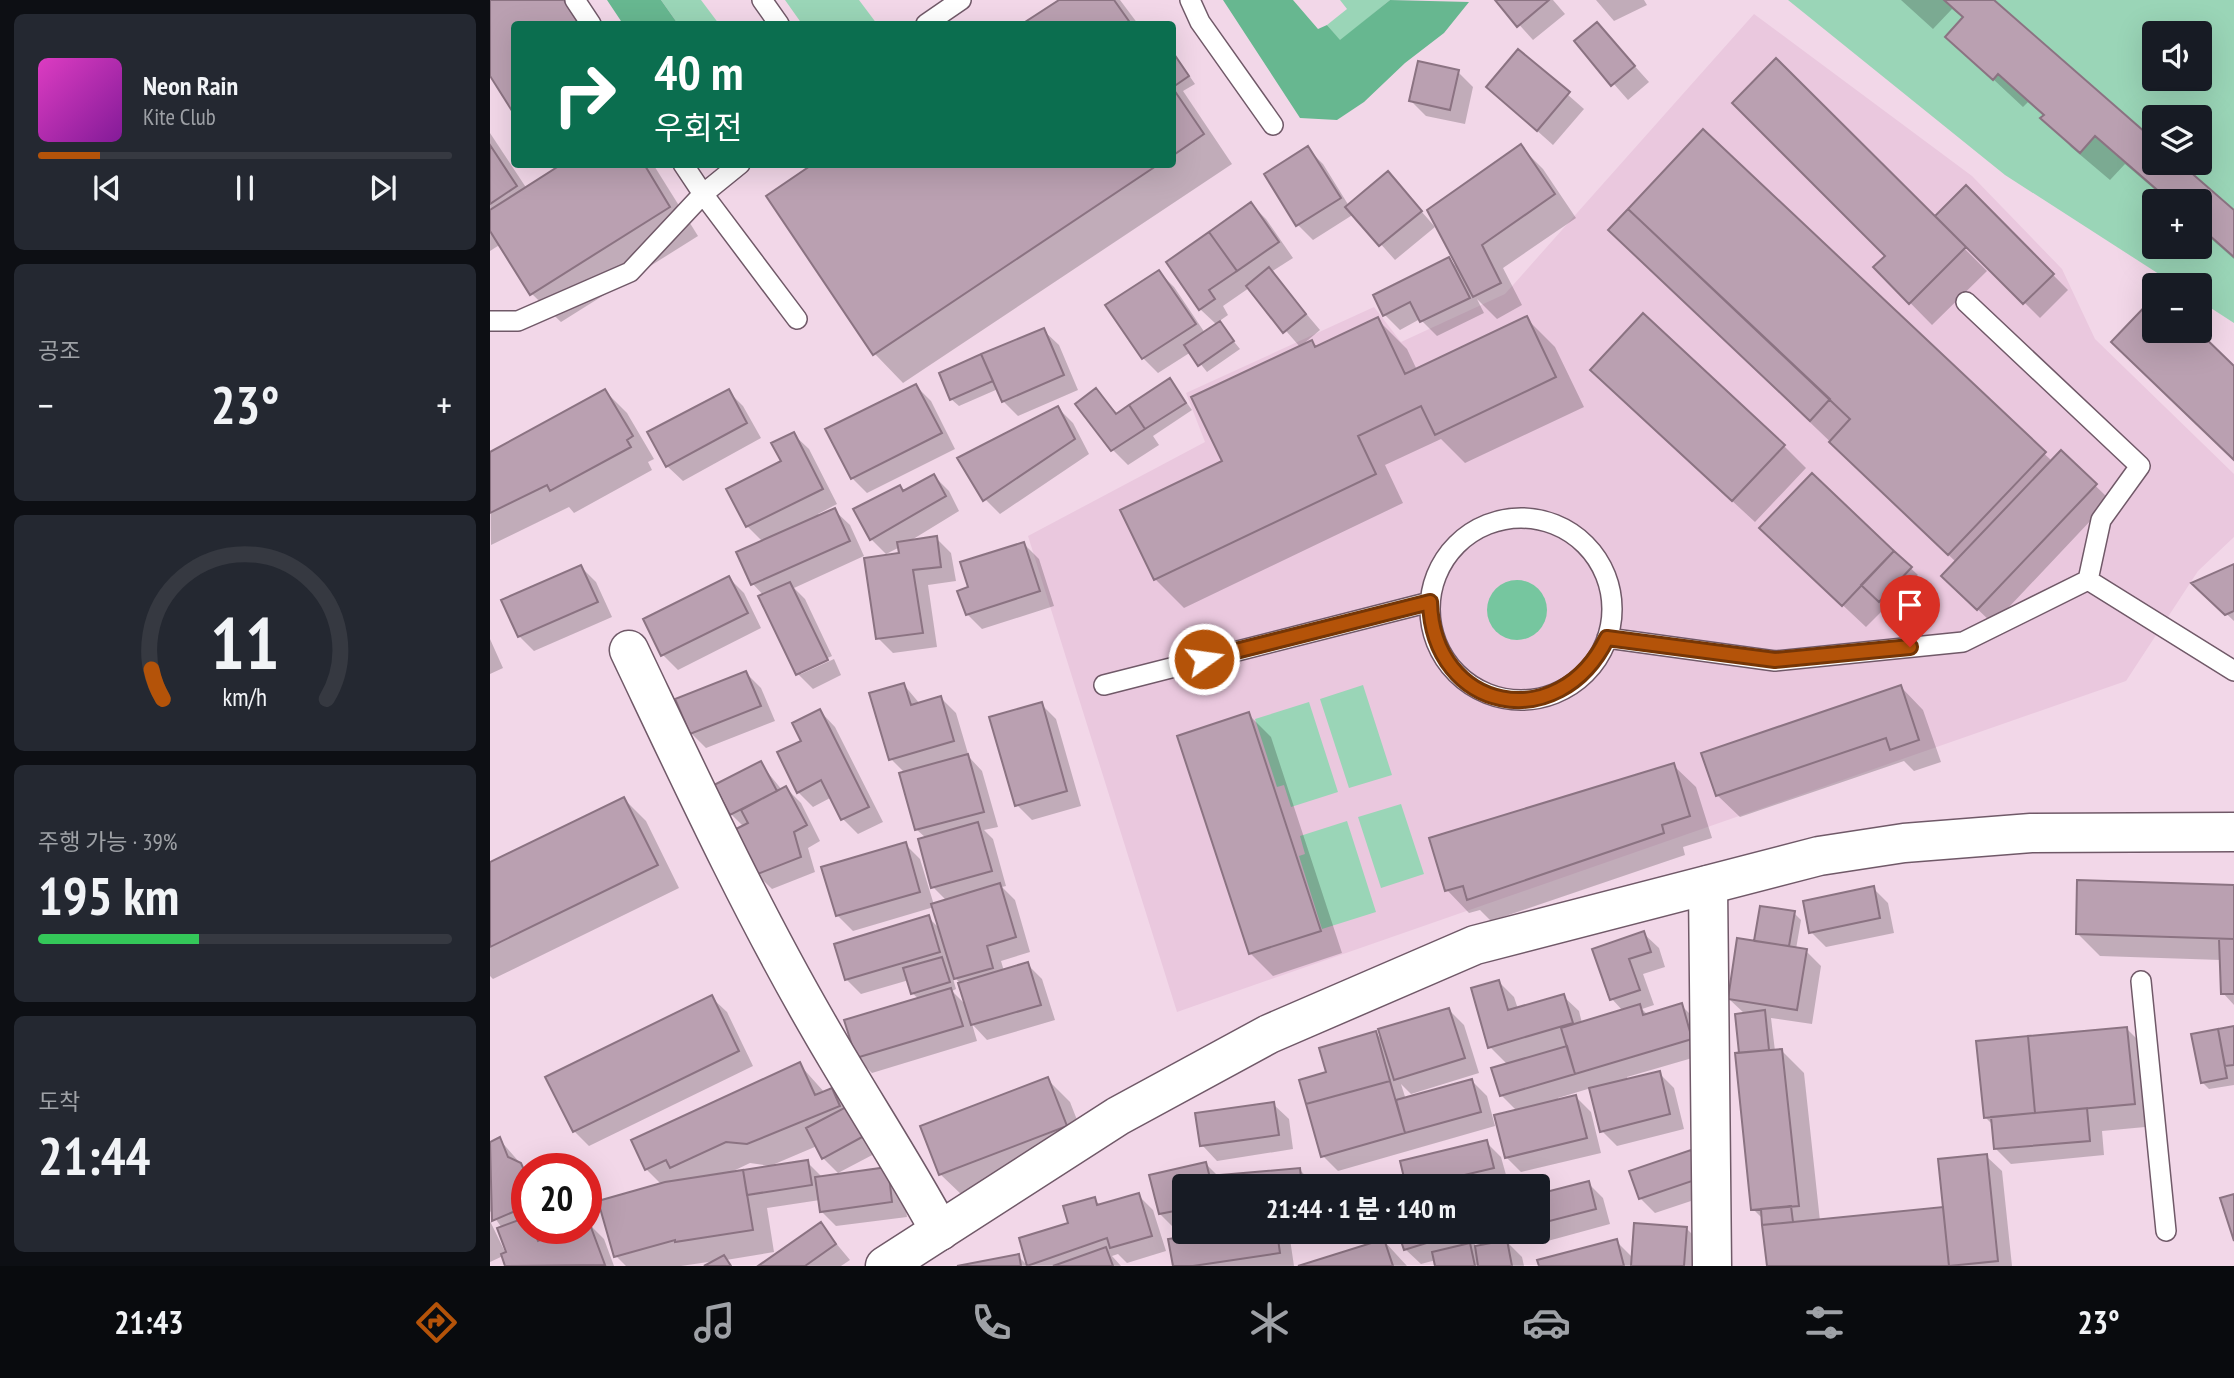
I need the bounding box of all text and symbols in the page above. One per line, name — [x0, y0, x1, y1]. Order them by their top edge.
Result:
map controls — [2142, 21, 2212, 343]
button: sound — [2142, 21, 2212, 91]
text: 40 m — [654, 40, 743, 104]
icon: right — [539, 49, 630, 140]
text: Neon Rain — [143, 69, 238, 102]
text: Kite Club — [143, 102, 216, 131]
button: layers — [2142, 105, 2212, 175]
text: 우회전 — [654, 106, 742, 148]
icon: previous — [88, 169, 126, 207]
icon: pause — [226, 169, 264, 207]
icon: next — [364, 169, 402, 207]
button: + — [2142, 189, 2212, 259]
button: − — [2142, 273, 2212, 343]
text: 공조 — [38, 336, 80, 365]
text: 23° — [211, 371, 279, 438]
text: − — [38, 380, 54, 429]
text: + — [436, 380, 452, 429]
pin — [1880, 575, 1940, 647]
icon: arrive — [1891, 586, 1929, 624]
text: 11 — [210, 595, 280, 689]
position arrow — [1167, 622, 1241, 696]
text: km/h — [223, 681, 267, 713]
text: 주행 가능 · 39% — [38, 827, 178, 856]
text: 195 km — [38, 862, 179, 929]
text: 도착 — [38, 1087, 80, 1116]
text: 21:44 — [38, 1122, 150, 1189]
speed limit sign: 20 — [511, 1153, 602, 1244]
text: 21:44 · 1 분 · 140 m — [1266, 1192, 1456, 1225]
icon: directions — [412, 1298, 461, 1347]
icon: music — [690, 1298, 739, 1347]
icon: phone — [967, 1298, 1016, 1347]
icon: climate — [1245, 1298, 1294, 1347]
icon: car — [1522, 1298, 1571, 1347]
icon: filters — [1800, 1298, 1849, 1347]
text: 21:43 — [114, 1301, 184, 1343]
text: 23° — [2077, 1301, 2120, 1343]

